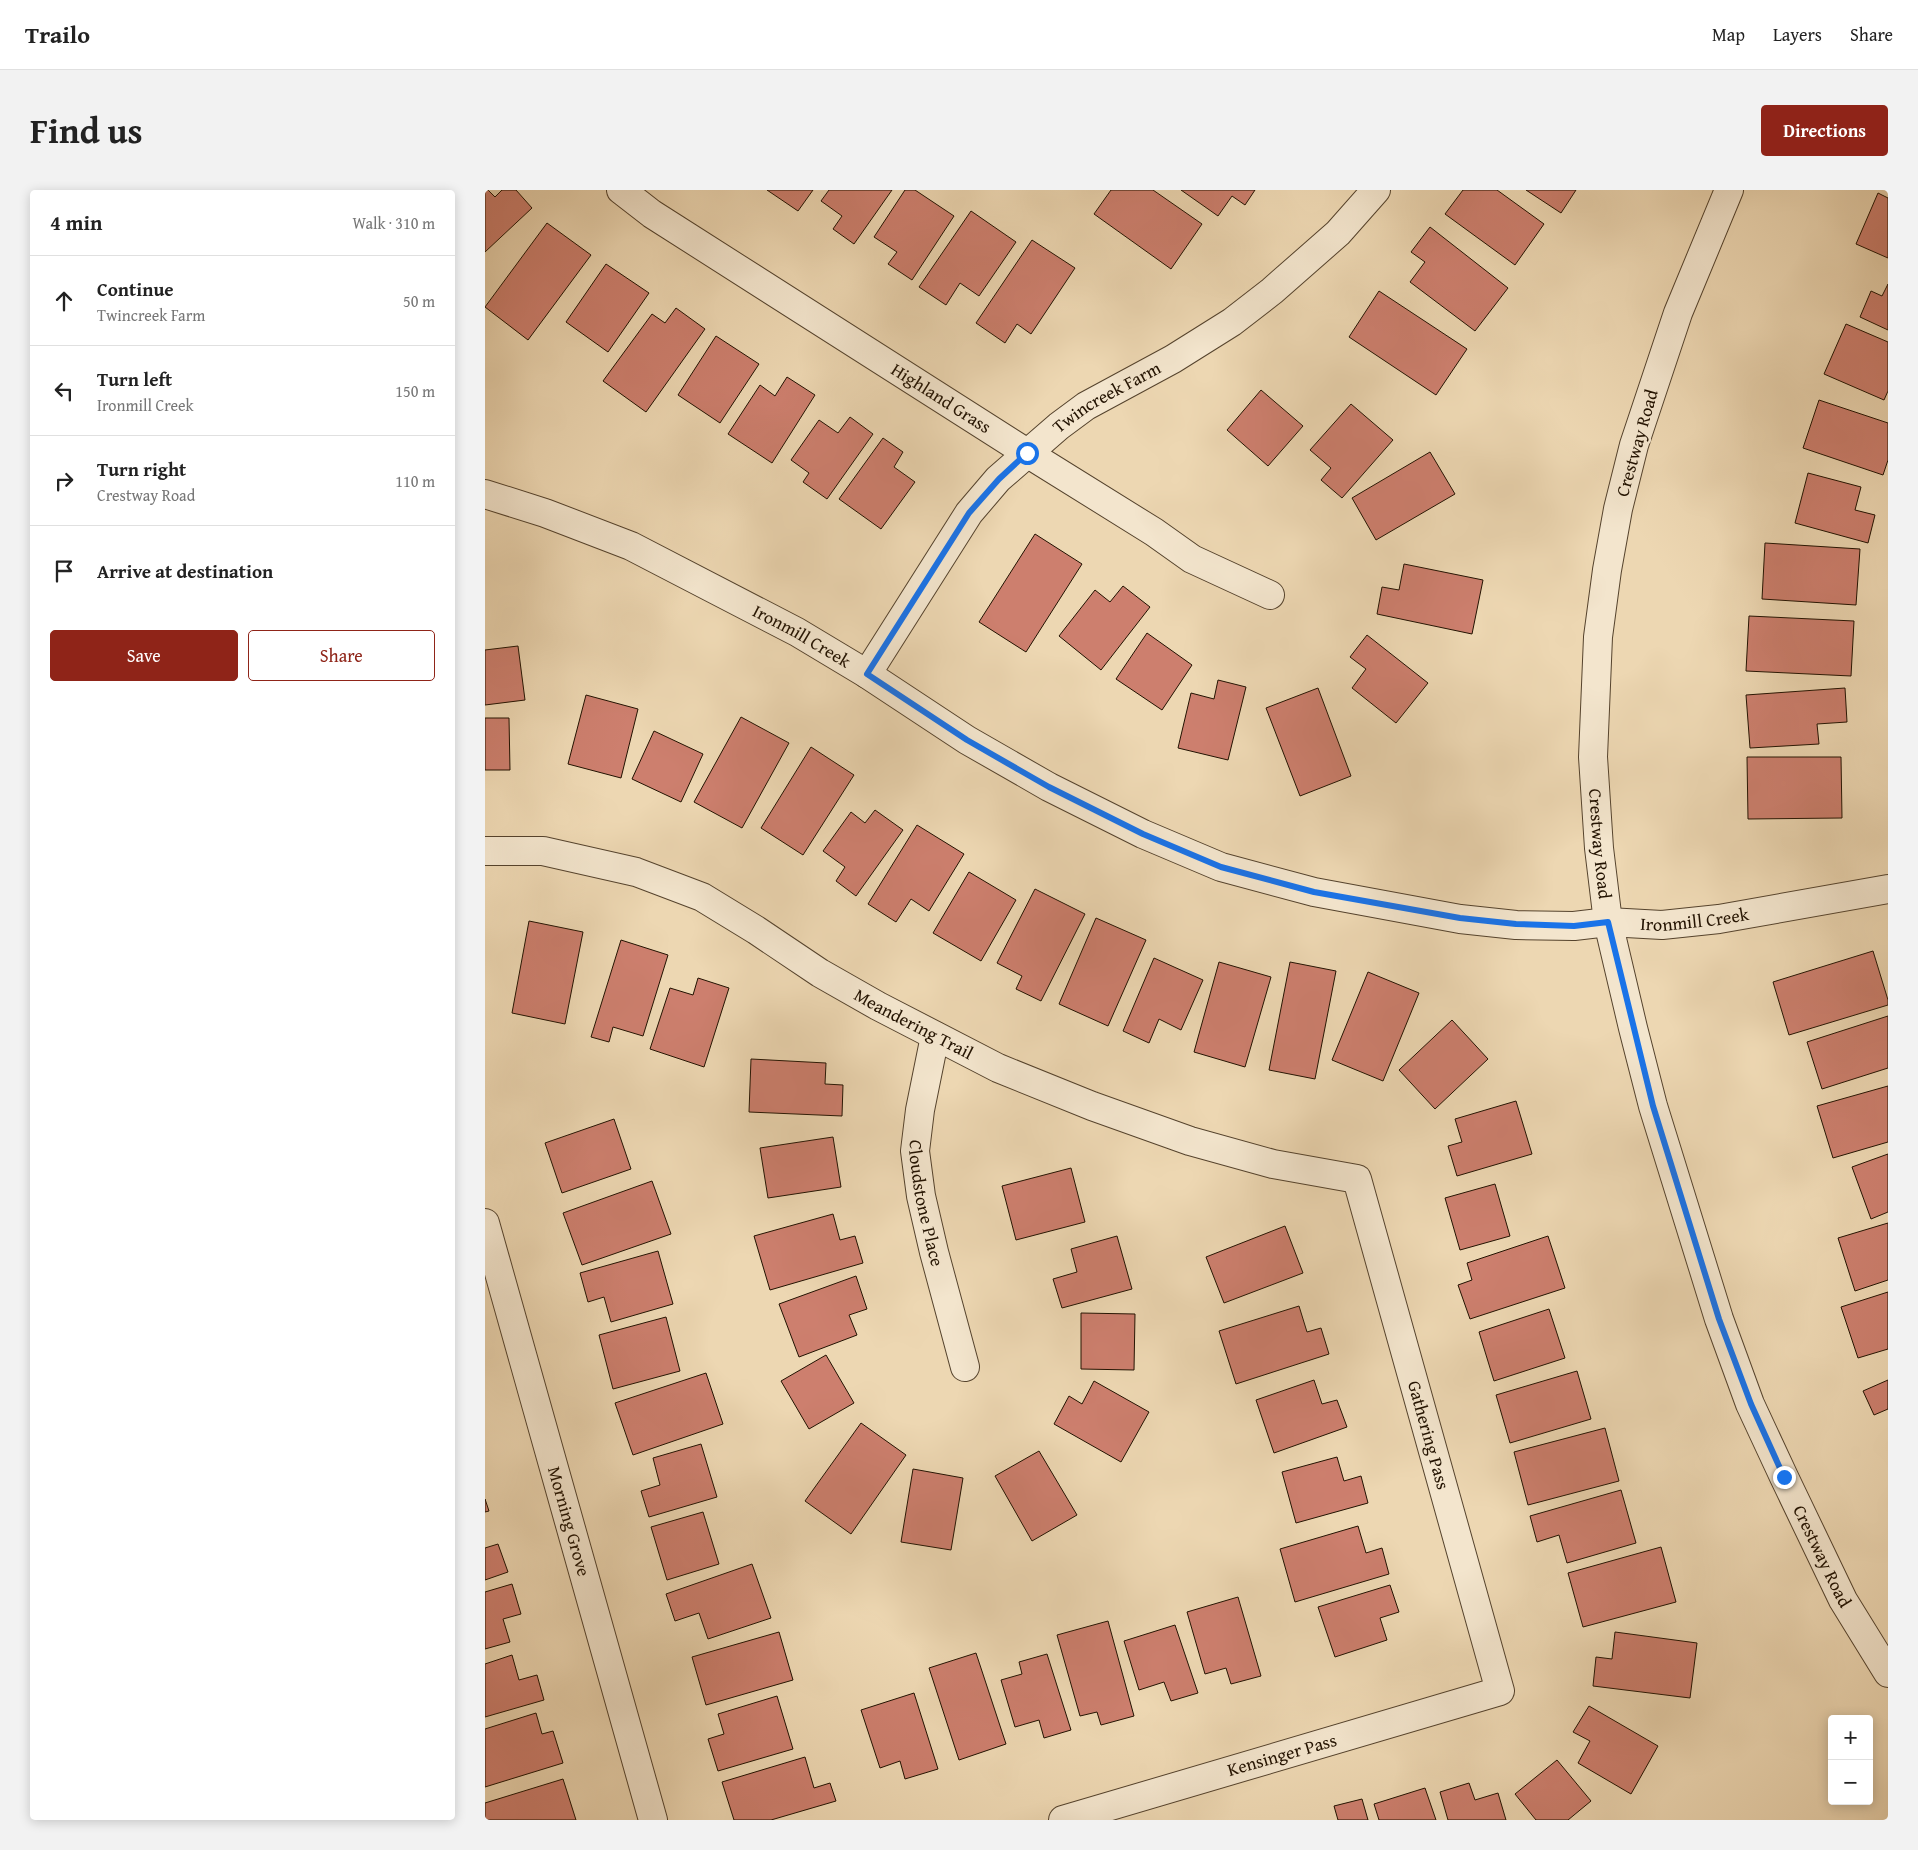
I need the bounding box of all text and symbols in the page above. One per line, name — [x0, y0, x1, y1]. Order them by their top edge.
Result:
text: Trailo — [25, 17, 90, 52]
text: Map — [1712, 21, 1745, 48]
text: Layers — [1773, 21, 1822, 48]
text: Share — [1850, 21, 1893, 48]
text: Find us — [30, 105, 143, 156]
button: Directions — [1761, 105, 1888, 156]
text: 4 min — [50, 207, 102, 238]
text: Walk · 310 m — [352, 211, 435, 235]
text: Continue — [97, 275, 174, 303]
icon: ahead — [50, 287, 78, 315]
text: 50 m — [403, 289, 435, 313]
text: Twincreek Farm — [97, 303, 205, 327]
street label: Twincreek Farm — [1046, 354, 1166, 439]
street label: Highland Grass — [886, 356, 997, 440]
text: Turn left — [97, 365, 172, 393]
icon: left — [50, 377, 78, 405]
text: 150 m — [395, 379, 435, 403]
street label: Crestway Road — [1608, 386, 1665, 500]
text: Ironmill Creek — [97, 393, 194, 417]
route start — [1016, 442, 1039, 465]
text: Turn right — [97, 455, 186, 483]
icon: right — [50, 467, 78, 495]
text: 110 m — [395, 469, 435, 493]
text: Crestway Road — [97, 483, 195, 507]
icon: arrive — [50, 557, 78, 585]
text: Arrive at destination — [97, 557, 273, 585]
street label: Ironmill Creek — [748, 597, 857, 675]
button: Save — [50, 630, 238, 681]
button: Share — [248, 630, 435, 681]
street label: Crestway Road — [1582, 788, 1619, 901]
street label: Ironmill Creek — [1640, 900, 1752, 938]
street label: Meandering Trail — [849, 981, 978, 1066]
street label: Cloudstone Place — [902, 1139, 951, 1269]
street label: Gathering Pass — [1401, 1377, 1457, 1493]
street label: Morning Grove — [541, 1463, 598, 1579]
route end — [1773, 1466, 1796, 1489]
street label: Crestway Road — [1786, 1500, 1859, 1613]
map controls — [1828, 1715, 1873, 1805]
button: + — [1828, 1715, 1873, 1760]
street label: Kensinger Pass — [1224, 1726, 1340, 1783]
button: − — [1828, 1760, 1873, 1805]

